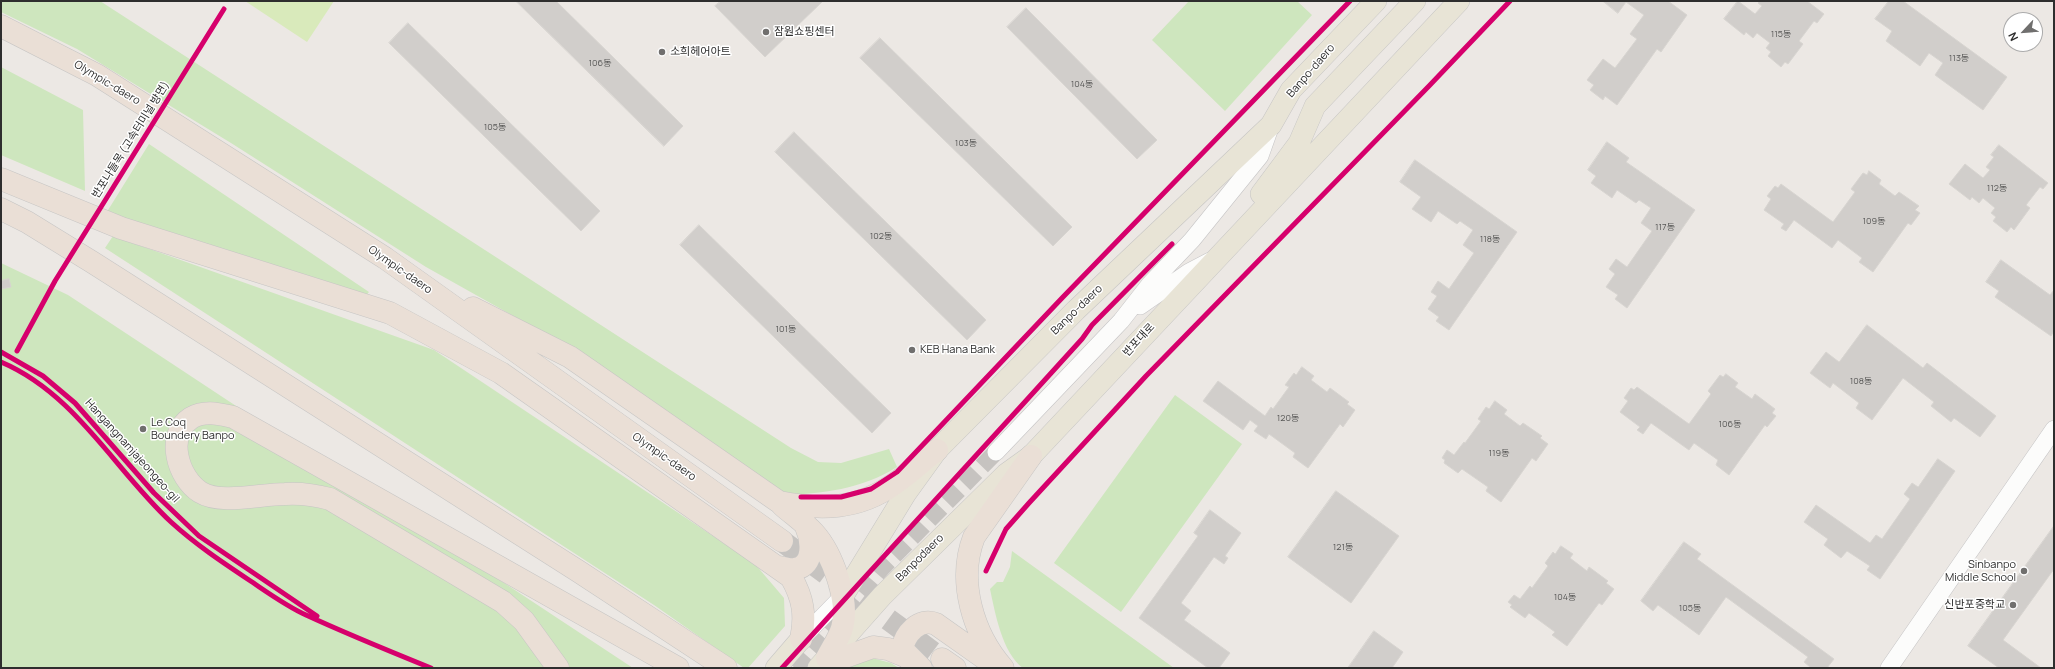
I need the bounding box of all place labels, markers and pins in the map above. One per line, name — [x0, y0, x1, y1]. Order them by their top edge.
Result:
place label: 잠원쇼핑센터 — [774, 25, 835, 39]
marker: 잠원쇼핑센터 — [761, 27, 771, 37]
place label: 소희헤어아트 — [670, 45, 731, 59]
marker: 소희헤어아트 — [657, 47, 667, 57]
place label: KEB Hana Bank — [920, 343, 995, 357]
marker: KEB Hana Bank — [907, 345, 917, 355]
place label: Le Coq Boundery Banpo — [151, 416, 235, 442]
marker: Le Coq Boundery Banpo — [138, 424, 148, 434]
place label: Sinbanpo Middle School — [1945, 558, 2016, 584]
marker: Sinbanpo Middle School — [2019, 566, 2029, 576]
place label: 신반포중학교 — [1944, 598, 2005, 612]
marker: 신반포중학교 — [2008, 600, 2018, 610]

